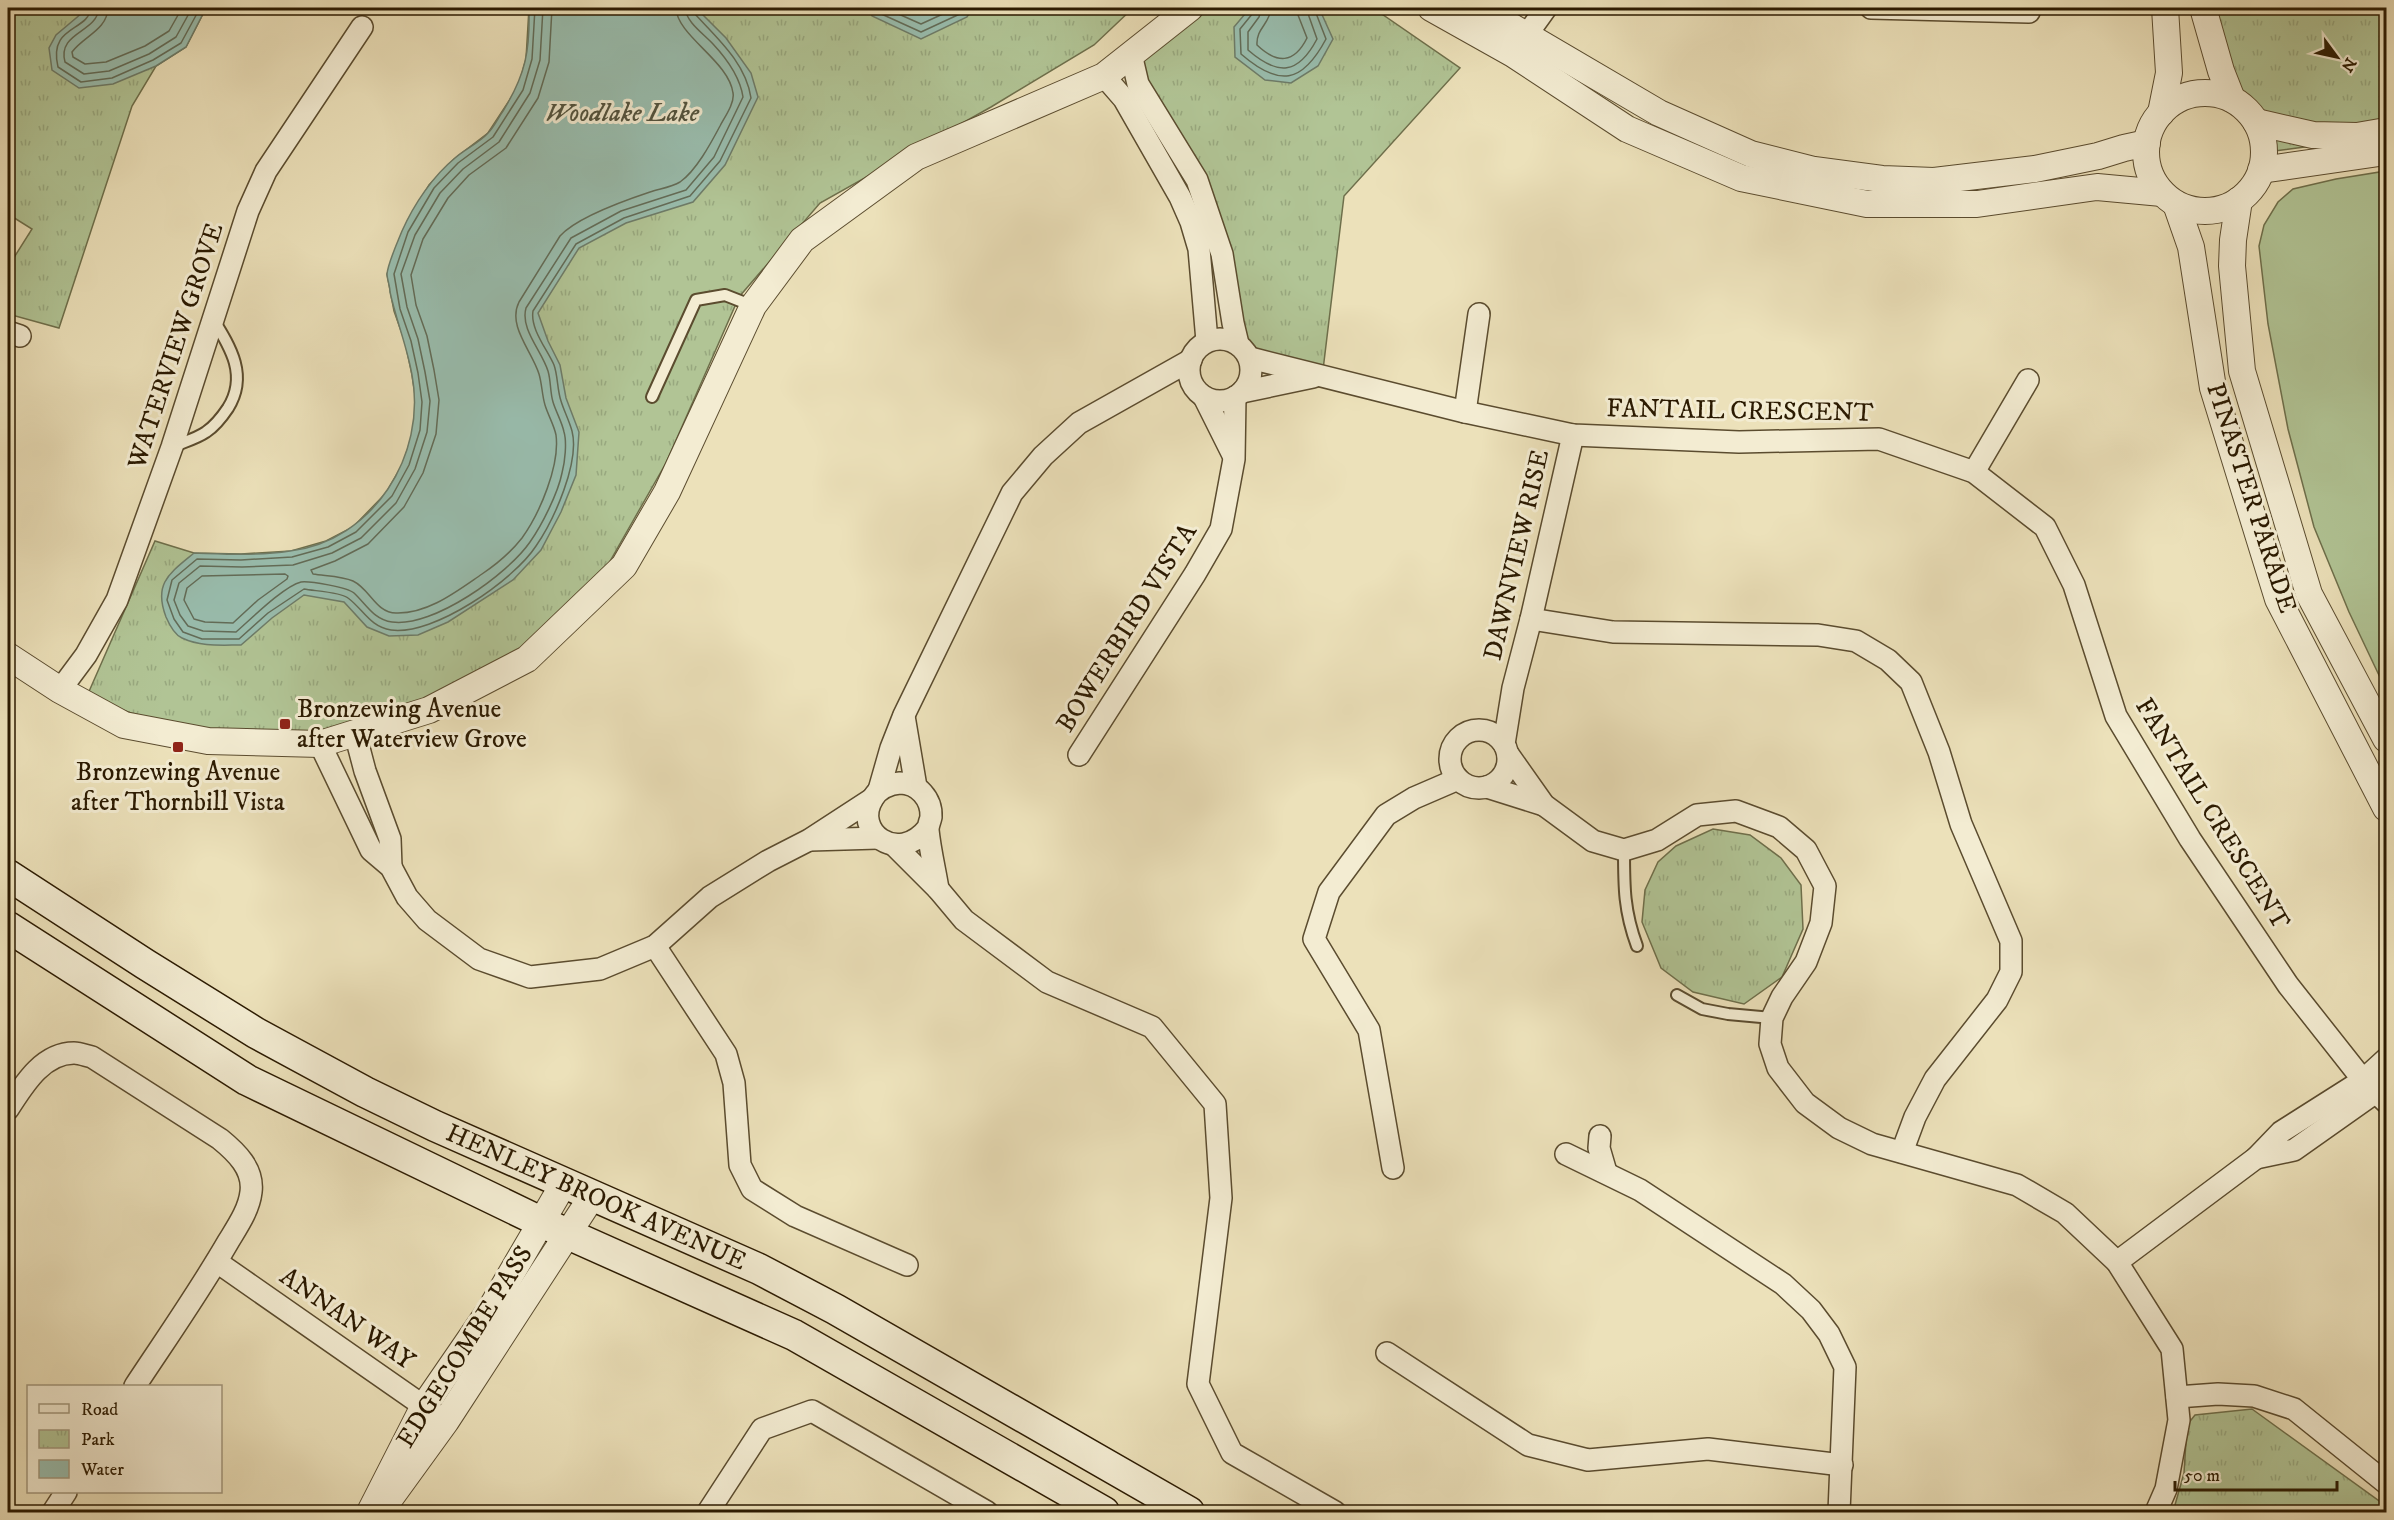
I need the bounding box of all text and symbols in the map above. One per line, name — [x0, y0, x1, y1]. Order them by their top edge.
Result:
north arrow — [2307, 27, 2367, 87]
text: N — [2337, 54, 2361, 76]
water label: Woodlake Lake — [545, 96, 700, 130]
street label: WATERVIEW GROVE — [120, 219, 231, 474]
street label: PINASTER PARADE — [2198, 379, 2304, 617]
street label: FANTAIL CRESCENT — [1606, 392, 1874, 430]
street label: DAWNVIEW RISE — [1477, 447, 1557, 663]
street label: BOWERBIRD VISTA — [1049, 517, 1205, 738]
street label: FANTAIL CRESCENT — [2127, 692, 2297, 936]
place label: Bronzewing Avenue after Waterview Grove — [297, 693, 527, 756]
marker: Bronzewing Avenue after Waterview Grove — [278, 717, 292, 731]
marker: Bronzewing Avenue after Thornbill Vista — [171, 740, 185, 754]
place label: Bronzewing Avenue after Thornbill Vista — [71, 756, 285, 819]
street label: HENLEY BROOK AVENUE — [441, 1116, 752, 1278]
street label: EDGECOMBE PASS — [389, 1240, 541, 1454]
street label: ANNAN WAY — [273, 1260, 422, 1378]
legend — [27, 1385, 222, 1493]
text: Road — [81, 1399, 118, 1421]
text: Park — [81, 1429, 115, 1451]
scale bar — [2175, 1454, 2337, 1492]
text: Water — [80, 1459, 124, 1481]
text: 50 m — [2184, 1465, 2220, 1487]

